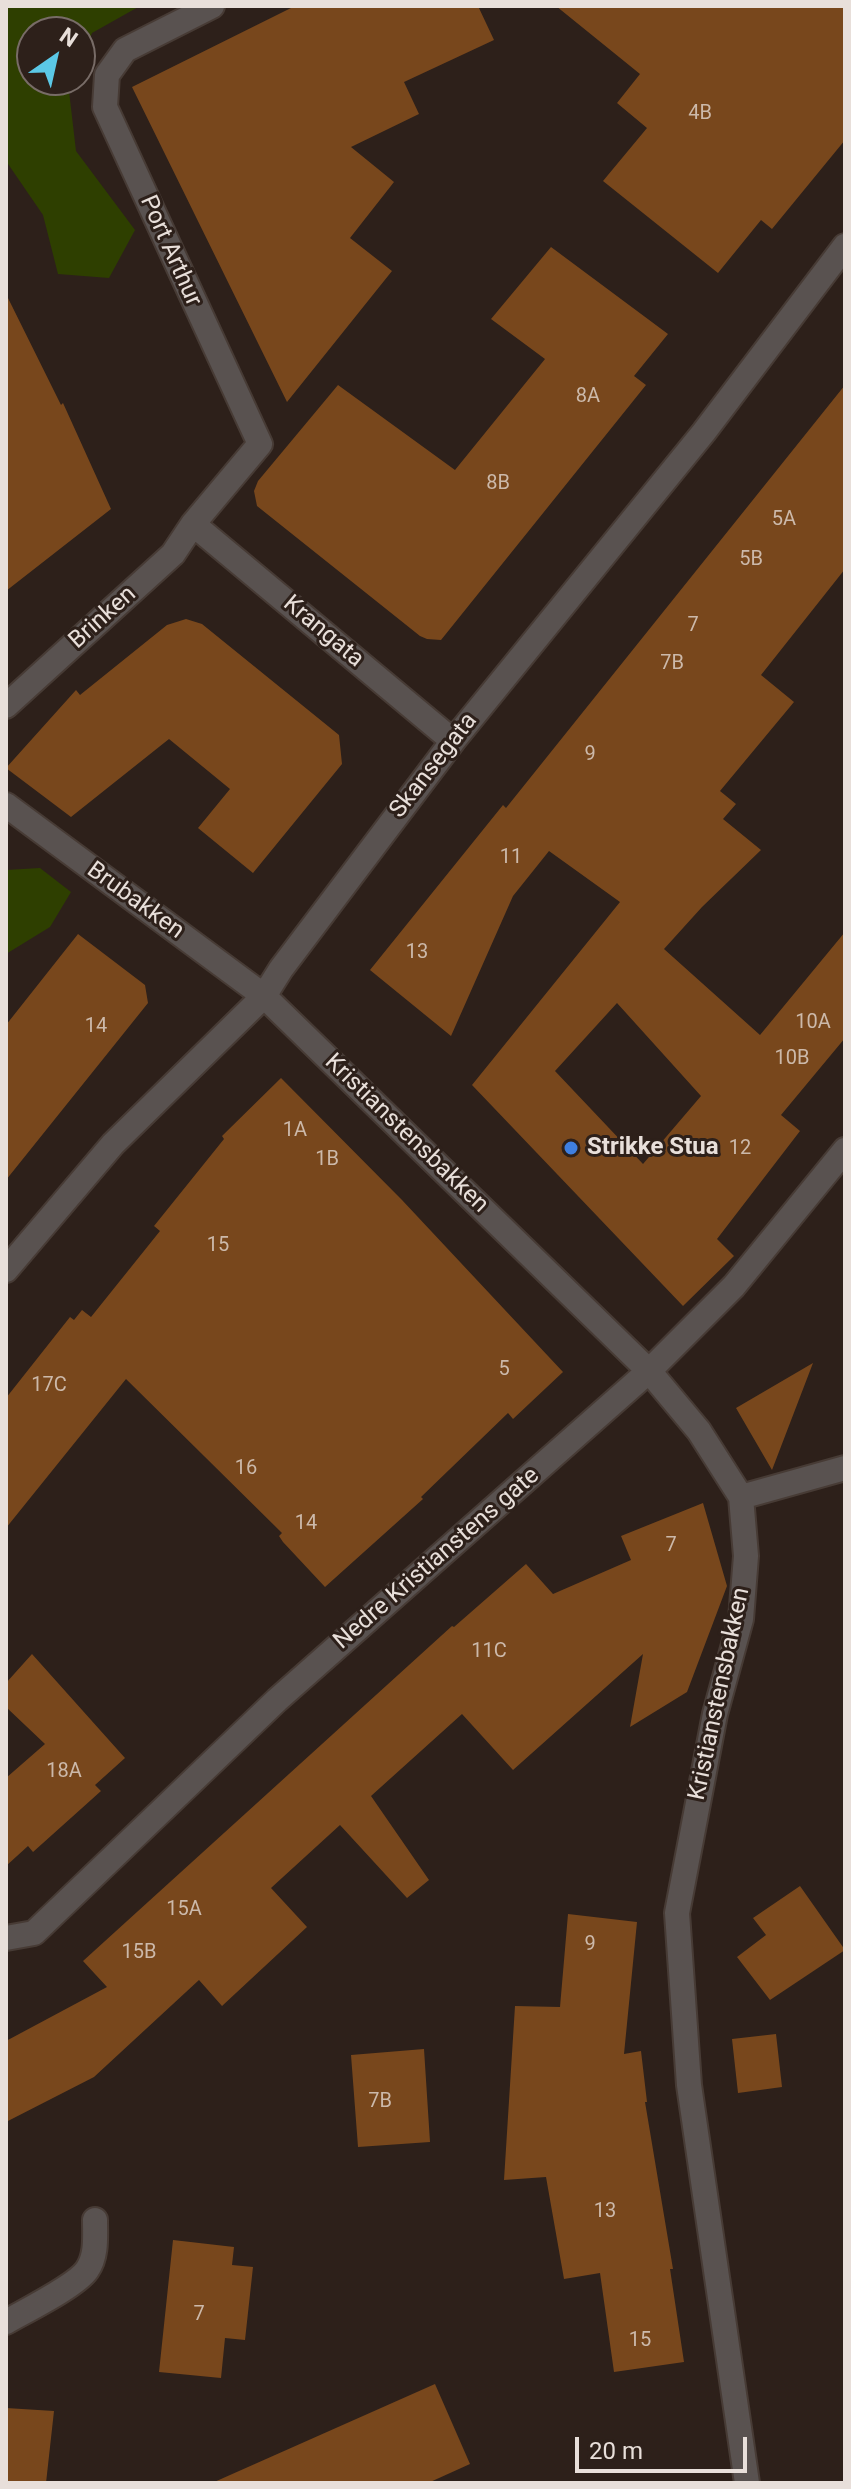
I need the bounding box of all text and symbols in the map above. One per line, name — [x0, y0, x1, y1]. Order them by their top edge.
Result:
north arrow — [16, 16, 96, 96]
text: N — [55, 23, 82, 52]
house number: 4B — [688, 102, 712, 126]
street label: Port Arthur — [133, 191, 207, 311]
house number: 8A — [576, 385, 600, 409]
house number: 8B — [486, 472, 510, 496]
house number: 5A — [772, 508, 796, 532]
house number: 5B — [739, 548, 763, 572]
street label: Brinken — [64, 581, 142, 655]
street label: Krangata — [277, 590, 369, 674]
house number: 7 — [687, 614, 699, 638]
house number: 7B — [660, 652, 684, 676]
street label: Skansegata — [384, 708, 484, 824]
house number: 9 — [584, 743, 596, 767]
house number: 11 — [500, 846, 522, 870]
street label: Brubakken — [81, 856, 189, 946]
house number: 13 — [406, 941, 428, 965]
house number: 10A — [795, 1011, 831, 1035]
house number: 14 — [85, 1015, 107, 1039]
house number: 10B — [775, 1047, 809, 1071]
street label: Kristianstensbakken — [318, 1048, 494, 1220]
house number: 1A — [283, 1119, 307, 1143]
place label: Strikke Stua — [587, 1134, 719, 1162]
house number: 12 — [729, 1137, 751, 1161]
marker: Strikke Stua — [562, 1139, 580, 1157]
house number: 1B — [315, 1148, 339, 1172]
house number: 15 — [207, 1234, 229, 1258]
house number: 5 — [498, 1358, 510, 1382]
house number: 17C — [31, 1374, 67, 1398]
house number: 16 — [235, 1457, 257, 1481]
street label: Nedre Kristianstens gate — [328, 1462, 546, 1656]
house number: 14 — [295, 1512, 317, 1536]
house number: 7 — [665, 1534, 677, 1558]
street label: Kristianstensbakken — [683, 1585, 757, 1803]
house number: 11C — [471, 1640, 507, 1664]
house number: 18A — [46, 1760, 82, 1784]
house number: 15A — [166, 1898, 202, 1922]
house number: 9 — [584, 1933, 596, 1957]
house number: 15B — [122, 1941, 156, 1965]
house number: 7B — [368, 2090, 392, 2114]
house number: 13 — [594, 2200, 616, 2224]
house number: 7 — [193, 2303, 205, 2327]
house number: 15 — [629, 2329, 651, 2353]
scale bar — [579, 2421, 751, 2471]
text: 20 m — [589, 2437, 643, 2465]

